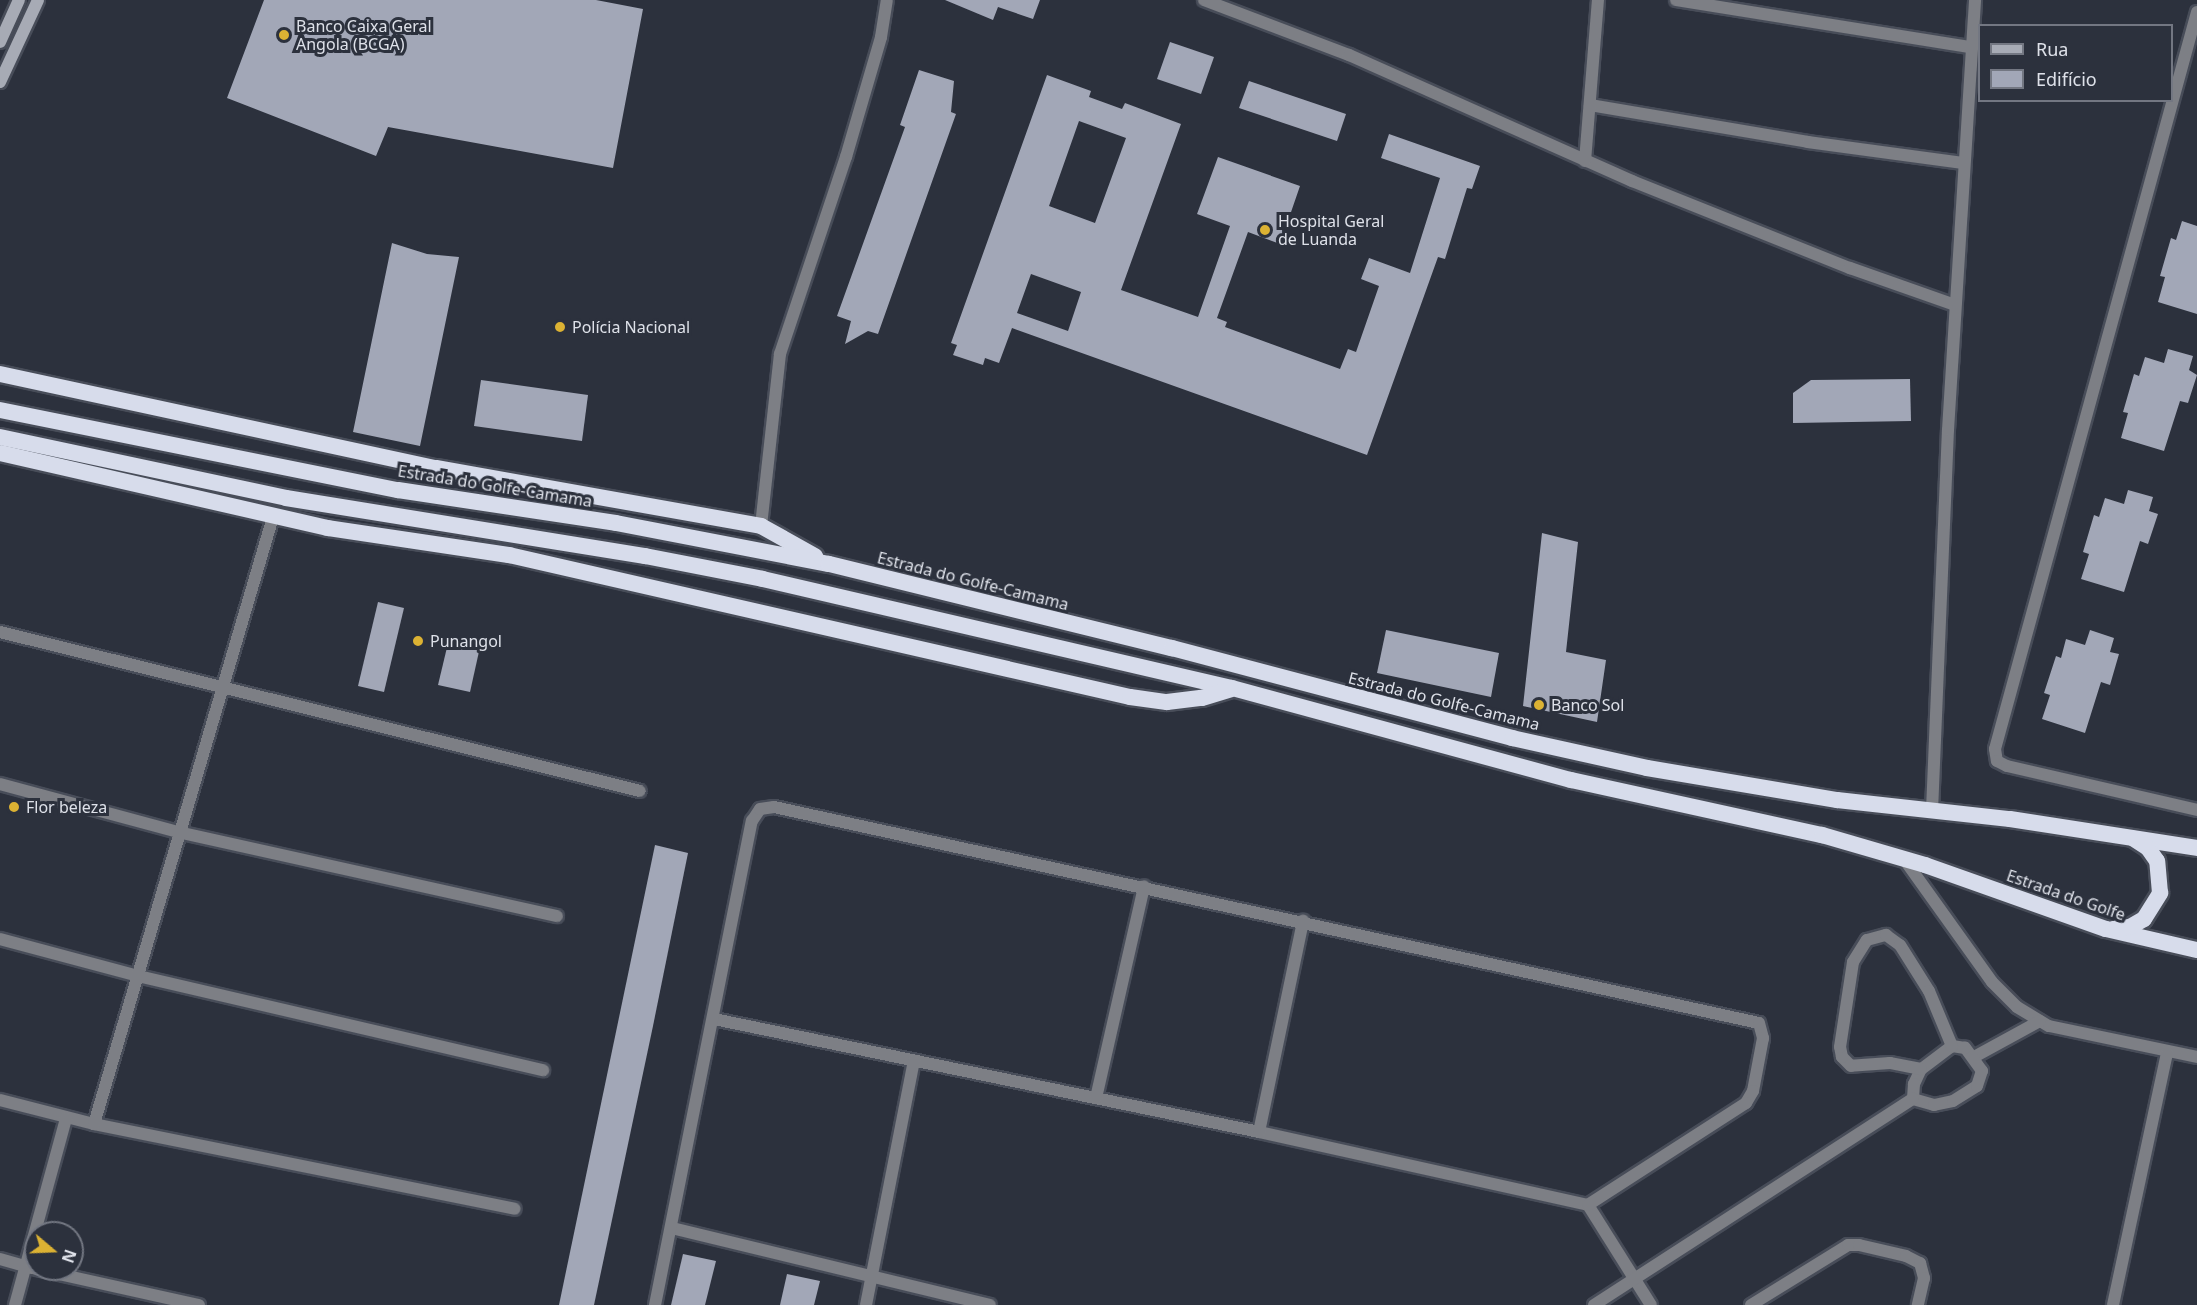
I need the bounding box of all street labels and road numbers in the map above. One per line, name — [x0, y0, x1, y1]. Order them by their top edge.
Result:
street label: Estrada do Golfe-Camama — [397, 461, 593, 511]
street label: Estrada do Golfe-Camama — [875, 548, 1071, 614]
street label: Estrada do Golfe-Camama — [1346, 668, 1542, 734]
street label: Estrada do Golfe — [2004, 866, 2128, 924]

